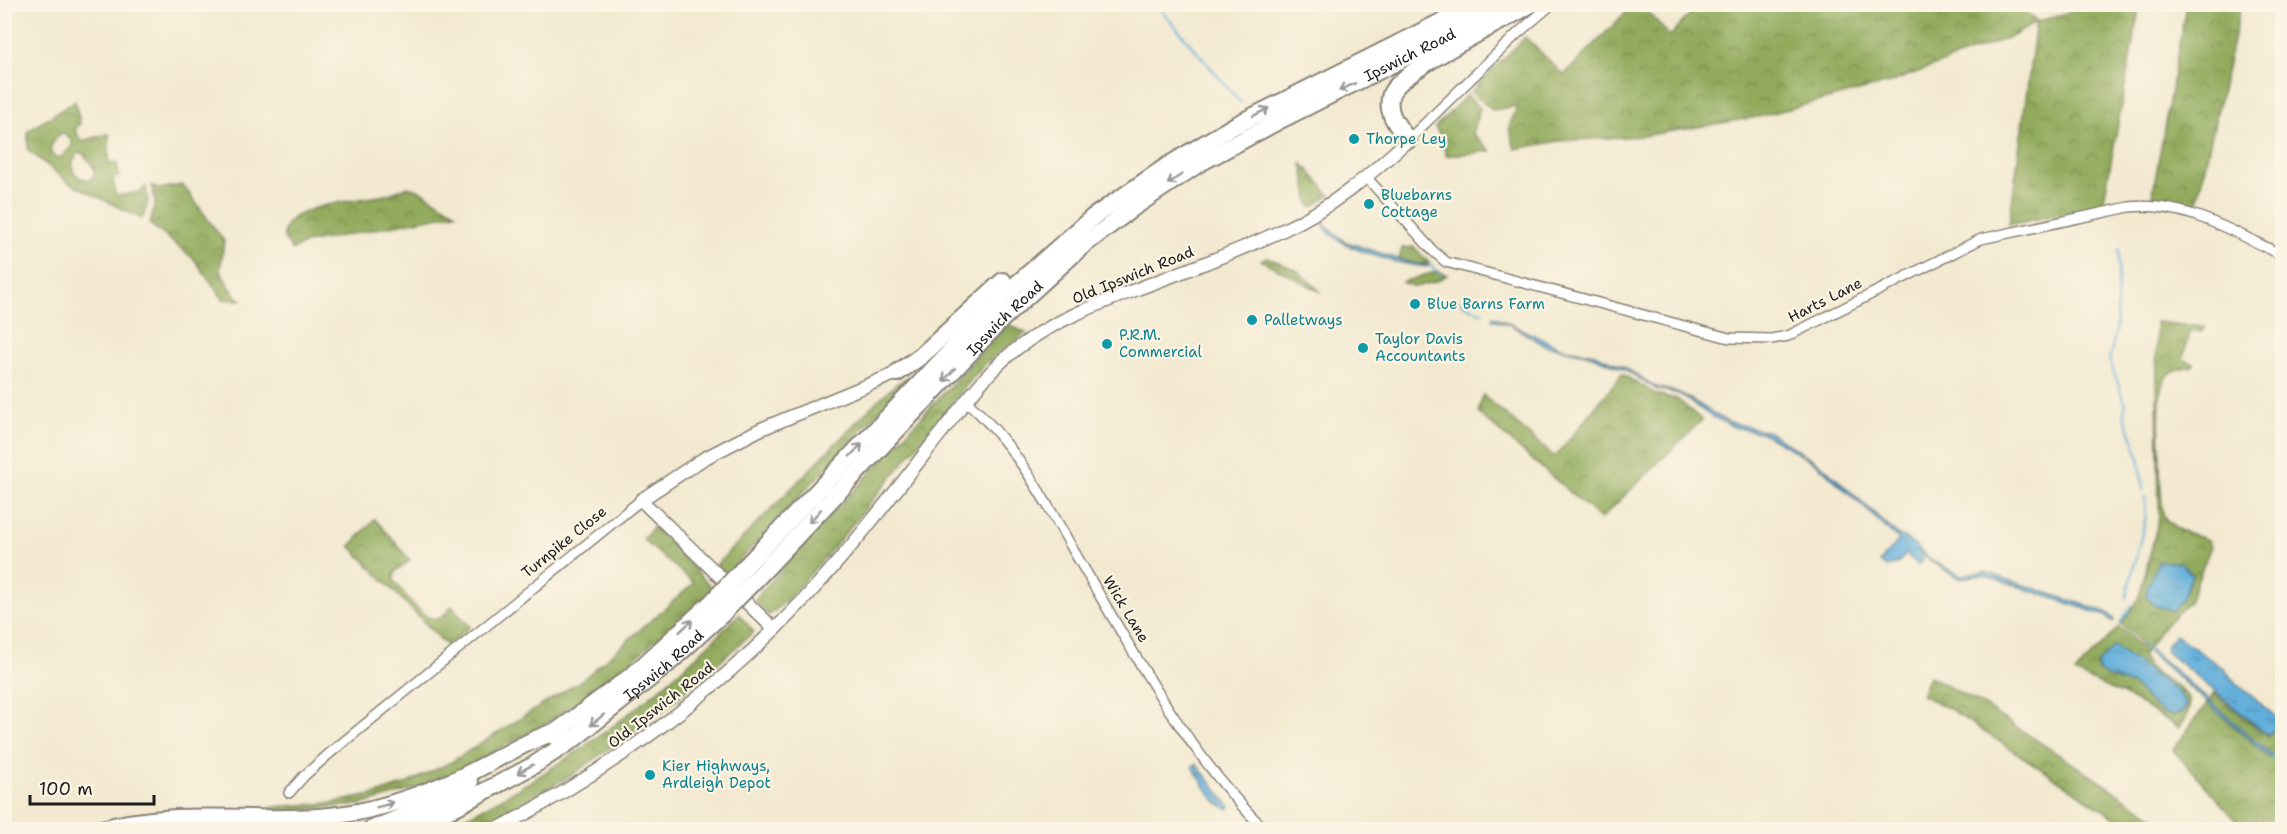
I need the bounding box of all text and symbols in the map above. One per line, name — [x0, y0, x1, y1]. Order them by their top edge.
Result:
street label: Ipswich Road — [1361, 24, 1459, 86]
one-way arrow — [1338, 82, 1356, 93]
one-way arrow — [1251, 106, 1269, 117]
place label: Thorpe Ley — [1366, 129, 1446, 149]
marker: Thorpe Ley — [1347, 132, 1361, 146]
one-way arrow — [1167, 173, 1184, 185]
place label: Bluebarns Cottage — [1381, 185, 1452, 222]
marker: Bluebarns Cottage — [1362, 197, 1376, 211]
street label: Old Ipswich Road — [1069, 241, 1197, 309]
street label: Harts Lane — [1785, 273, 1865, 327]
street label: Ipswich Road — [962, 276, 1048, 360]
place label: Blue Barns Farm — [1427, 294, 1545, 314]
marker: Blue Barns Farm — [1408, 297, 1422, 311]
place label: Palletways — [1264, 310, 1343, 330]
marker: Palletways — [1245, 313, 1259, 327]
place label: P.R.M. Commercial — [1119, 325, 1203, 362]
place label: Taylor Davis Accountants — [1375, 329, 1466, 366]
marker: P.R.M. Commercial — [1100, 337, 1114, 351]
marker: Taylor Davis Accountants — [1356, 341, 1370, 355]
one-way arrow — [942, 367, 956, 382]
one-way arrow — [849, 443, 863, 458]
street label: Turnpike Close — [517, 502, 611, 582]
one-way arrow — [808, 508, 822, 523]
street label: Wick Lane — [1098, 572, 1154, 646]
one-way arrow — [678, 619, 693, 633]
street label: Ipswich Road — [619, 625, 709, 705]
street label: Old Ipswich Road — [604, 657, 719, 753]
one-way arrow — [590, 713, 606, 726]
place label: Kier Highways, Ardleigh Depot — [662, 756, 771, 793]
one-way arrow — [517, 764, 535, 775]
scale bar — [30, 768, 154, 806]
marker: Kier Highways, Ardleigh Depot — [643, 768, 657, 782]
text: 100 m — [39, 777, 93, 801]
one-way arrow — [375, 799, 394, 810]

